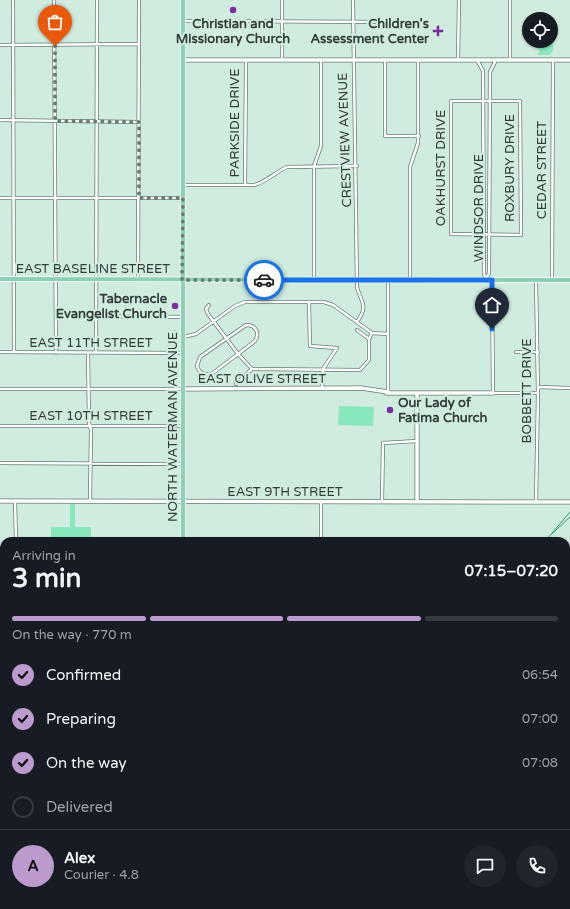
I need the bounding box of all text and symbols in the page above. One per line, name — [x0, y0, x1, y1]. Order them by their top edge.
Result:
pin — [38, 5, 72, 46]
marker: Christian and Missionary Church — [228, 5, 238, 15]
icon: bag — [44, 11, 66, 33]
map controls — [522, 12, 558, 48]
button: locate — [522, 12, 558, 48]
place label: Christian and Missionary Church — [176, 16, 290, 47]
place label: Children's Assessment Center — [310, 16, 430, 47]
marker: Children's Assessment Center — [432, 25, 444, 37]
street label: PARKSIDE DRIVE — [227, 68, 243, 178]
street label: CRESTVIEW AVENUE — [335, 72, 355, 208]
street label: OAKHURST DRIVE — [433, 110, 449, 226]
street label: ROXBURY DRIVE — [502, 114, 518, 222]
street label: CEDAR STREET — [534, 121, 550, 219]
street label: WINDSOR DRIVE — [471, 154, 487, 262]
courier — [244, 260, 284, 300]
street label: EAST BASELINE STREET — [16, 261, 170, 277]
icon: car — [253, 269, 275, 291]
pin — [475, 288, 509, 329]
place label: Tabernacle Evangelist Church — [56, 291, 168, 322]
icon: home — [481, 294, 503, 316]
marker: Tabernacle Evangelist Church — [170, 301, 180, 311]
street label: NORTH WATERMAN AVENUE — [165, 332, 181, 522]
street label: EAST 11TH STREET — [29, 335, 153, 351]
street label: BOBBETT DRIVE — [519, 338, 535, 444]
street label: EAST OLIVE STREET — [198, 371, 326, 387]
place label: Our Lady of Fatima Church — [398, 395, 487, 426]
marker: Our Lady of Fatima Church — [385, 405, 395, 415]
street label: EAST 10TH STREET — [29, 408, 153, 424]
street label: EAST 9TH STREET — [227, 484, 343, 500]
text: Arriving in — [12, 548, 76, 564]
text: 07:15–07:20 — [465, 562, 558, 580]
text: 3 min — [12, 563, 81, 594]
text: On the way · 770 m — [12, 627, 132, 643]
icon: check — [12, 664, 34, 686]
text: Confirmed — [46, 666, 121, 684]
text: 06:54 — [522, 667, 558, 683]
icon: check — [12, 708, 34, 730]
text: Preparing — [46, 710, 116, 728]
text: 07:00 — [522, 711, 558, 727]
icon: check — [12, 752, 34, 774]
text: On the way — [46, 754, 126, 772]
text: 07:08 — [522, 755, 558, 771]
text: Delivered — [46, 798, 113, 816]
button: chat — [464, 845, 506, 887]
button: phone — [516, 845, 558, 887]
text: Alex — [64, 849, 95, 867]
text: A — [27, 857, 39, 875]
text: Courier · 4.8 — [64, 867, 139, 883]

